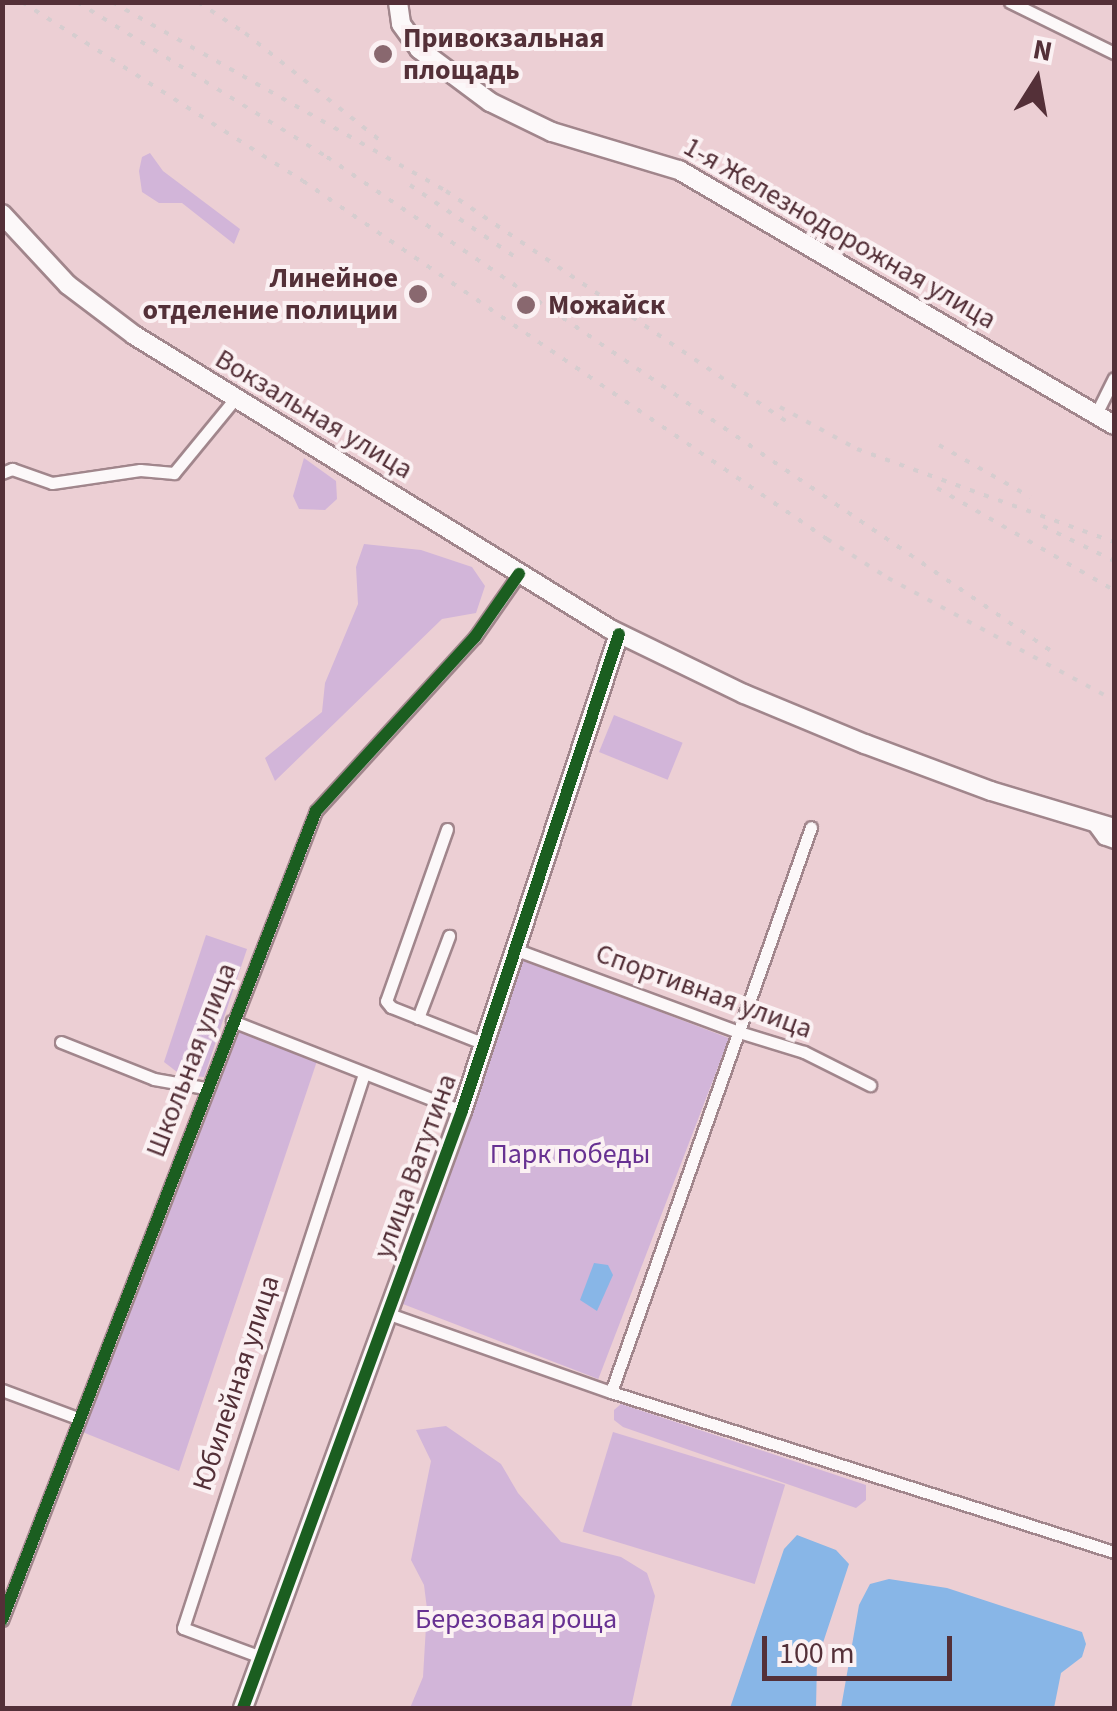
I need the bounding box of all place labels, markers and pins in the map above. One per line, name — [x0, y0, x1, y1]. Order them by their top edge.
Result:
place label: Привокзальная площадь — [403, 21, 604, 87]
marker: Привокзальная площадь — [372, 43, 394, 65]
place label: Линейное отделение полиции — [143, 261, 398, 327]
marker: Линейное отделение полиции — [407, 283, 429, 305]
place label: Можайск — [548, 288, 665, 322]
marker: Можайск — [513, 292, 539, 318]

